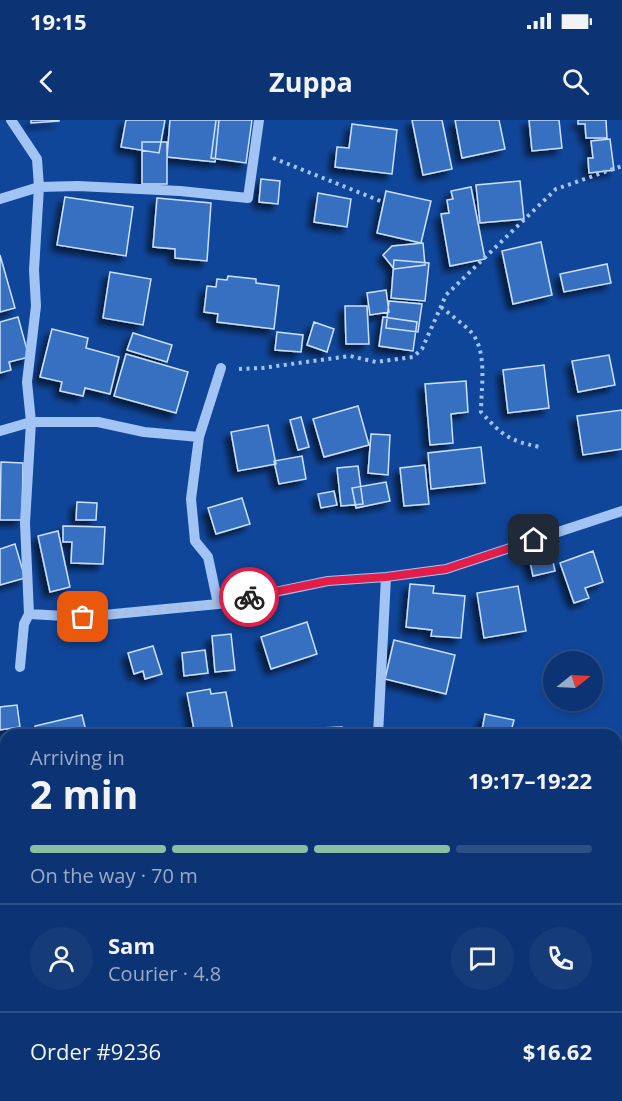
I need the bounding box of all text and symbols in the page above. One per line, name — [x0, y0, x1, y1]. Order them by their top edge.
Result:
text: 19:15 — [30, 6, 87, 36]
text: Zuppa — [269, 63, 353, 100]
icon: back — [30, 65, 63, 98]
icon: search — [559, 65, 592, 98]
pin — [508, 514, 559, 565]
icon: home — [517, 523, 550, 556]
courier — [219, 567, 279, 627]
icon: bike — [233, 581, 266, 614]
pin — [57, 591, 108, 642]
icon: bag — [66, 600, 99, 633]
north arrow — [543, 651, 603, 711]
map controls — [543, 651, 603, 711]
text: Arriving in — [30, 744, 125, 771]
text: 19:17–19:22 — [468, 765, 592, 795]
text: 2 min — [30, 767, 138, 820]
text: On the way · 70 m — [30, 862, 198, 889]
button: person — [30, 927, 93, 990]
button: chat — [451, 927, 514, 990]
button: phone — [529, 927, 592, 990]
text: Sam — [108, 930, 155, 960]
text: Courier · 4.8 — [108, 960, 221, 987]
text: Order #9236 — [30, 1036, 161, 1066]
text: $16.62 — [523, 1036, 592, 1066]

